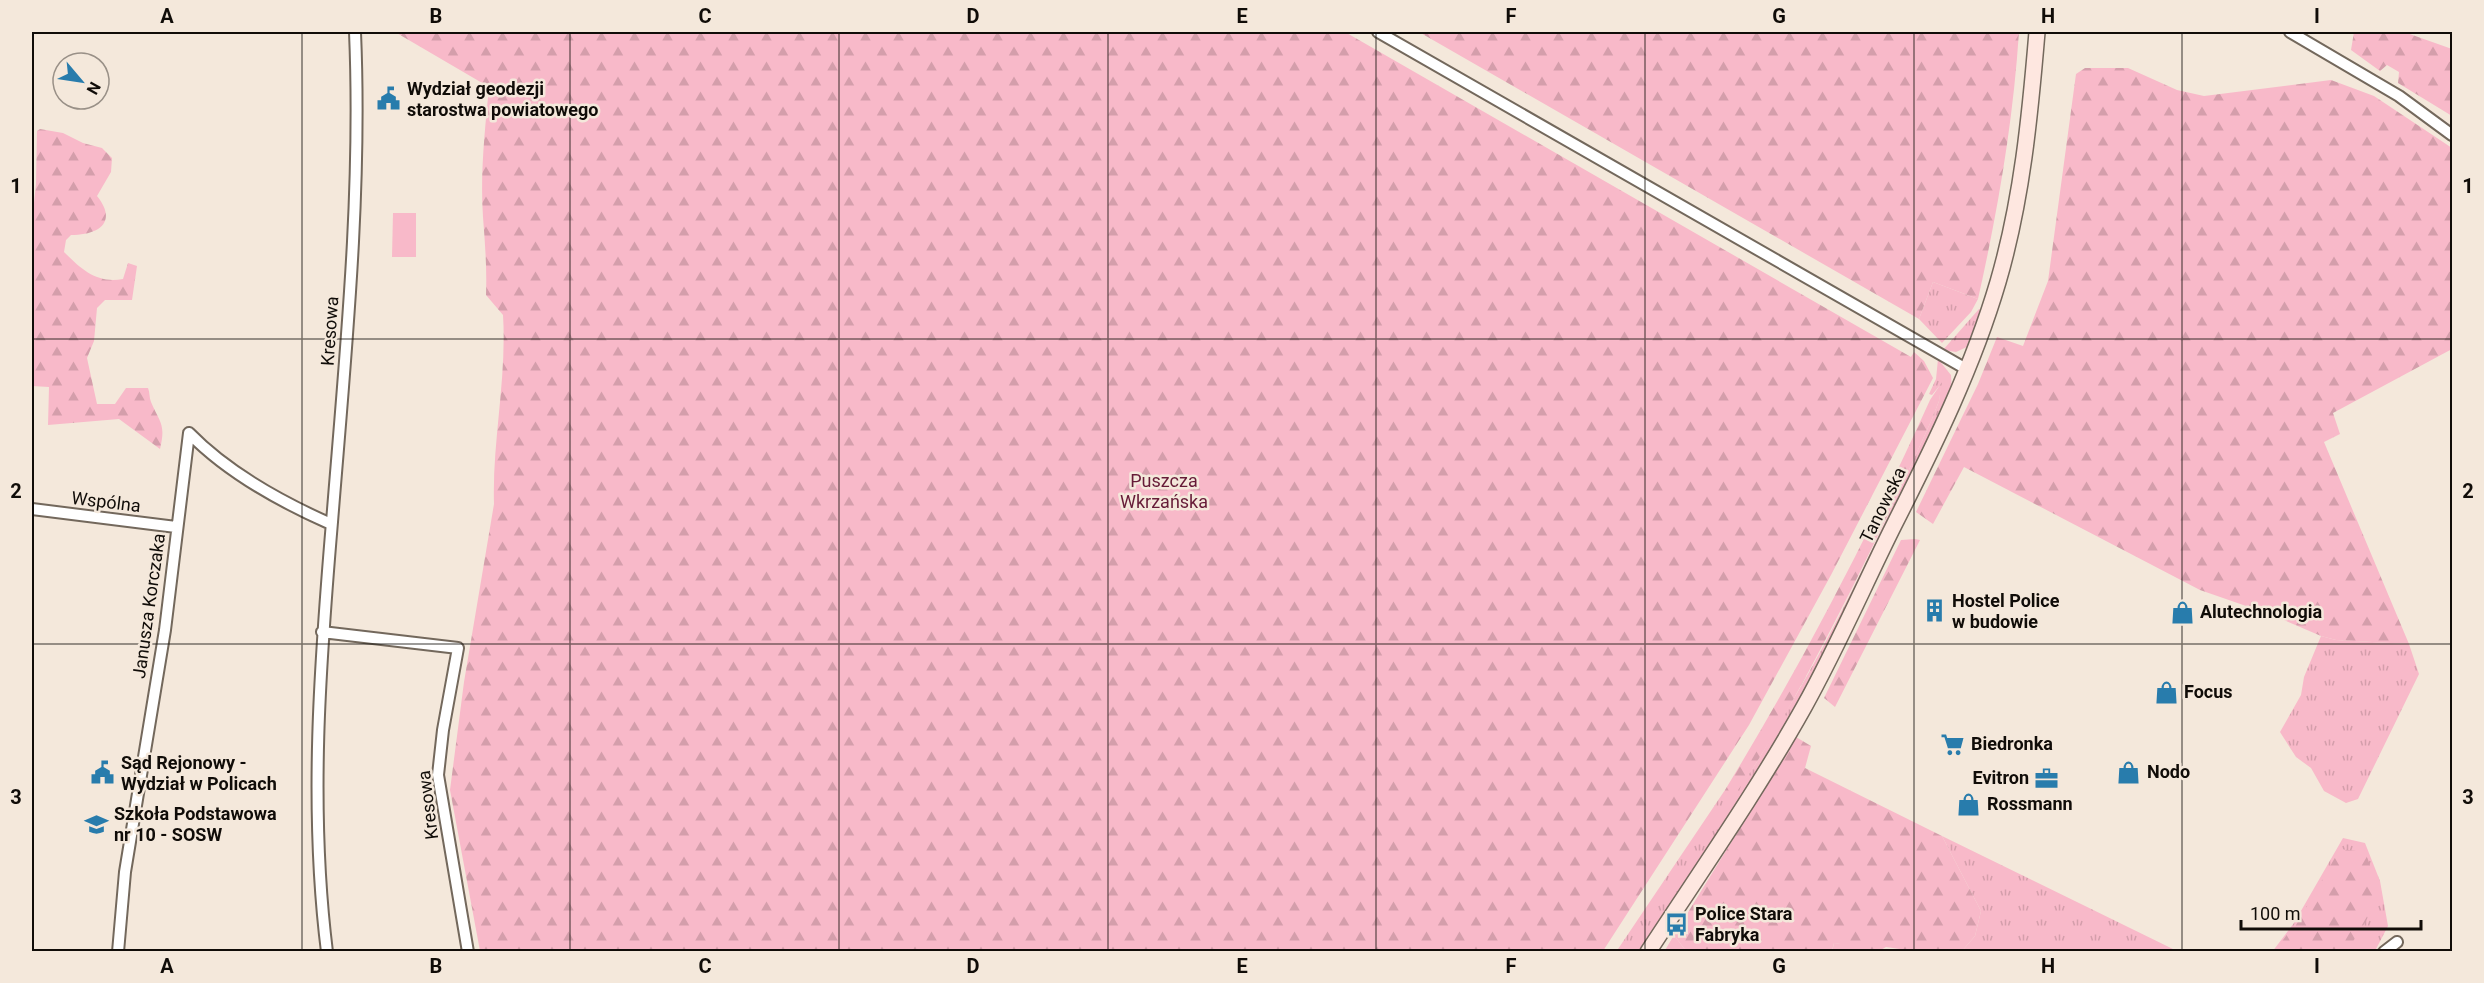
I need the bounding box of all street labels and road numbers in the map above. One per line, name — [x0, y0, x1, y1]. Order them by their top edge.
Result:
street label: Kresowa — [317, 295, 342, 366]
street label: Tanowska — [1855, 464, 1910, 546]
street label: Wspólna — [70, 487, 142, 516]
street label: Janusza Korczaka — [128, 532, 169, 680]
street label: Kresowa — [413, 769, 442, 841]

